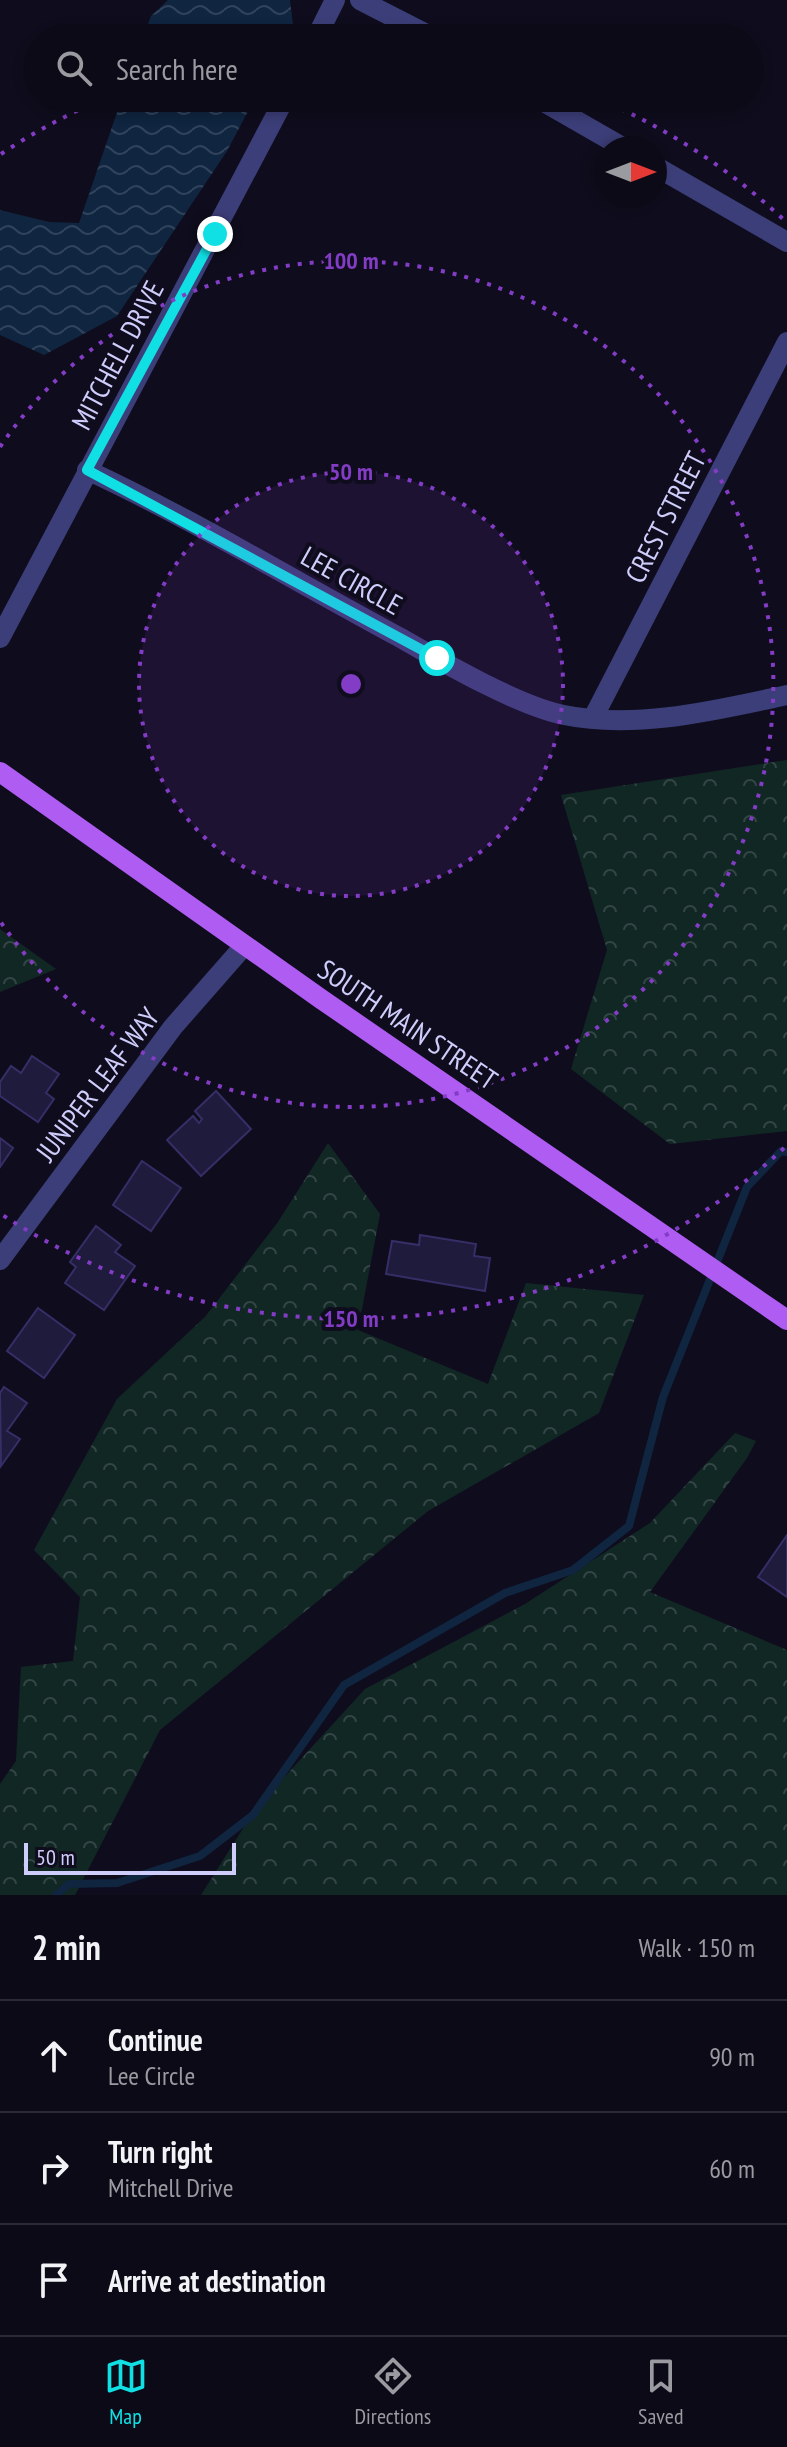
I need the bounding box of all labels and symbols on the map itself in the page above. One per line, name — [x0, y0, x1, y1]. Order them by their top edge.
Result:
north arrow — [595, 136, 667, 208]
route end — [197, 216, 233, 252]
text: 100 m — [323, 245, 379, 276]
street label: MITCHELL DRIVE — [62, 274, 172, 436]
street label: CREST STREET — [616, 445, 714, 589]
text: 50 m — [329, 456, 373, 487]
street label: LEE CIRCLE — [295, 537, 409, 623]
route start — [419, 640, 455, 676]
centre of rings — [337, 670, 365, 698]
street label: SOUTH MAIN STREET — [311, 950, 505, 1098]
street label: JUNIPER LEAF WAY — [26, 999, 167, 1169]
text: 150 m — [323, 1303, 379, 1334]
scale bar — [24, 1839, 236, 1875]

